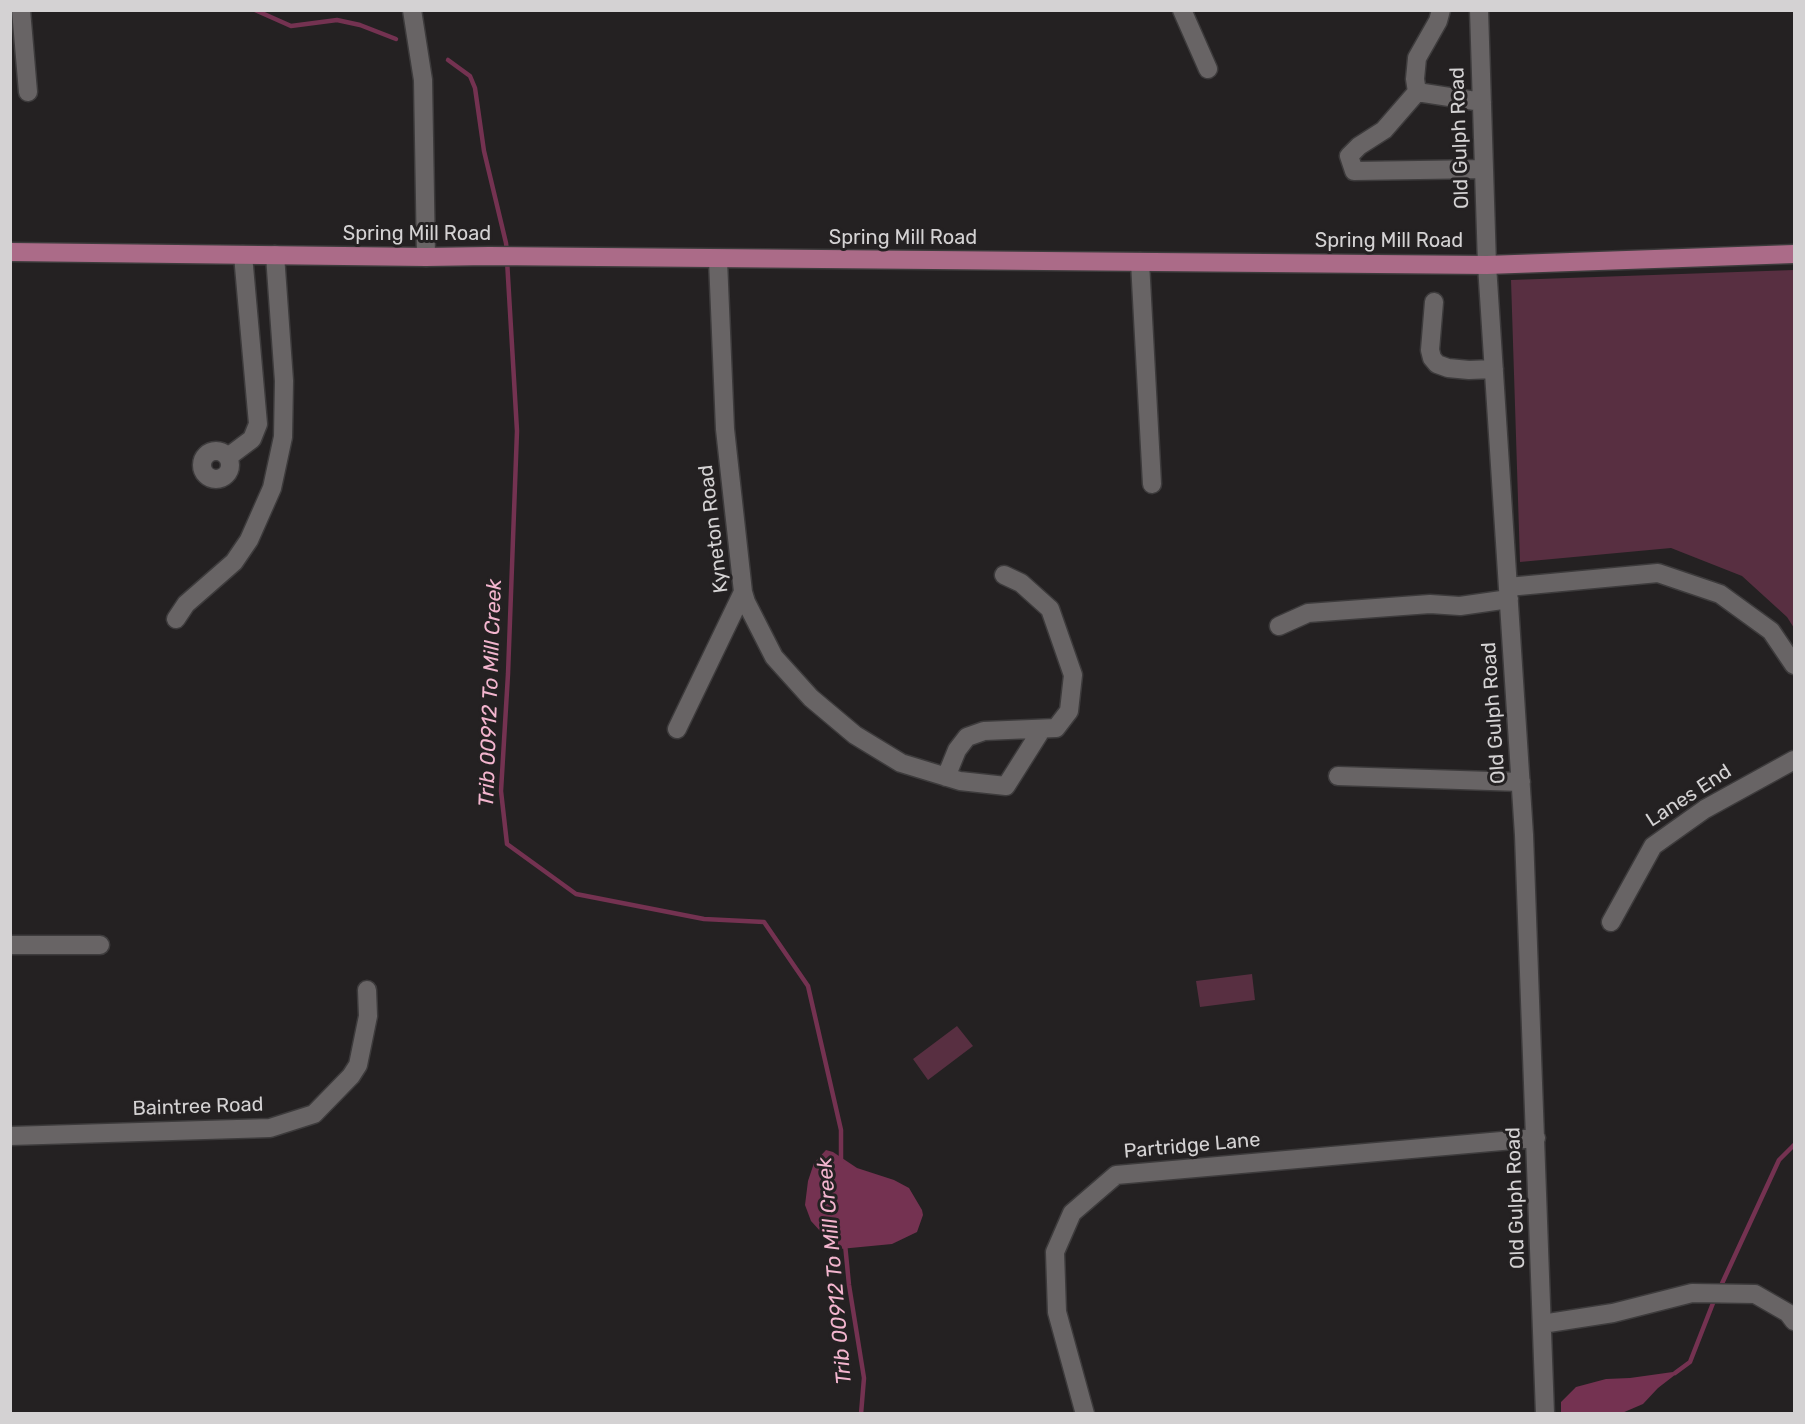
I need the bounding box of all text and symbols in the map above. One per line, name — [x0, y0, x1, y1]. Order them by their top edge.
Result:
street label: Old Gulph Road — [1446, 67, 1474, 209]
street label: Spring Mill Road — [343, 222, 491, 246]
street label: Spring Mill Road — [829, 226, 977, 250]
street label: Spring Mill Road — [1315, 229, 1463, 253]
street label: Kyneton Road — [694, 464, 734, 594]
water label: Trib 00912 To Mill Creek — [474, 579, 508, 807]
street label: Old Gulph Road — [1477, 641, 1511, 785]
street label: Lanes End — [1642, 760, 1736, 832]
street label: Baintree Road — [132, 1093, 264, 1121]
street label: Old Gulph Road — [1502, 1127, 1530, 1269]
street label: Partridge Lane — [1123, 1128, 1261, 1164]
water label: Trib 00912 To Mill Creek — [813, 1156, 857, 1386]

